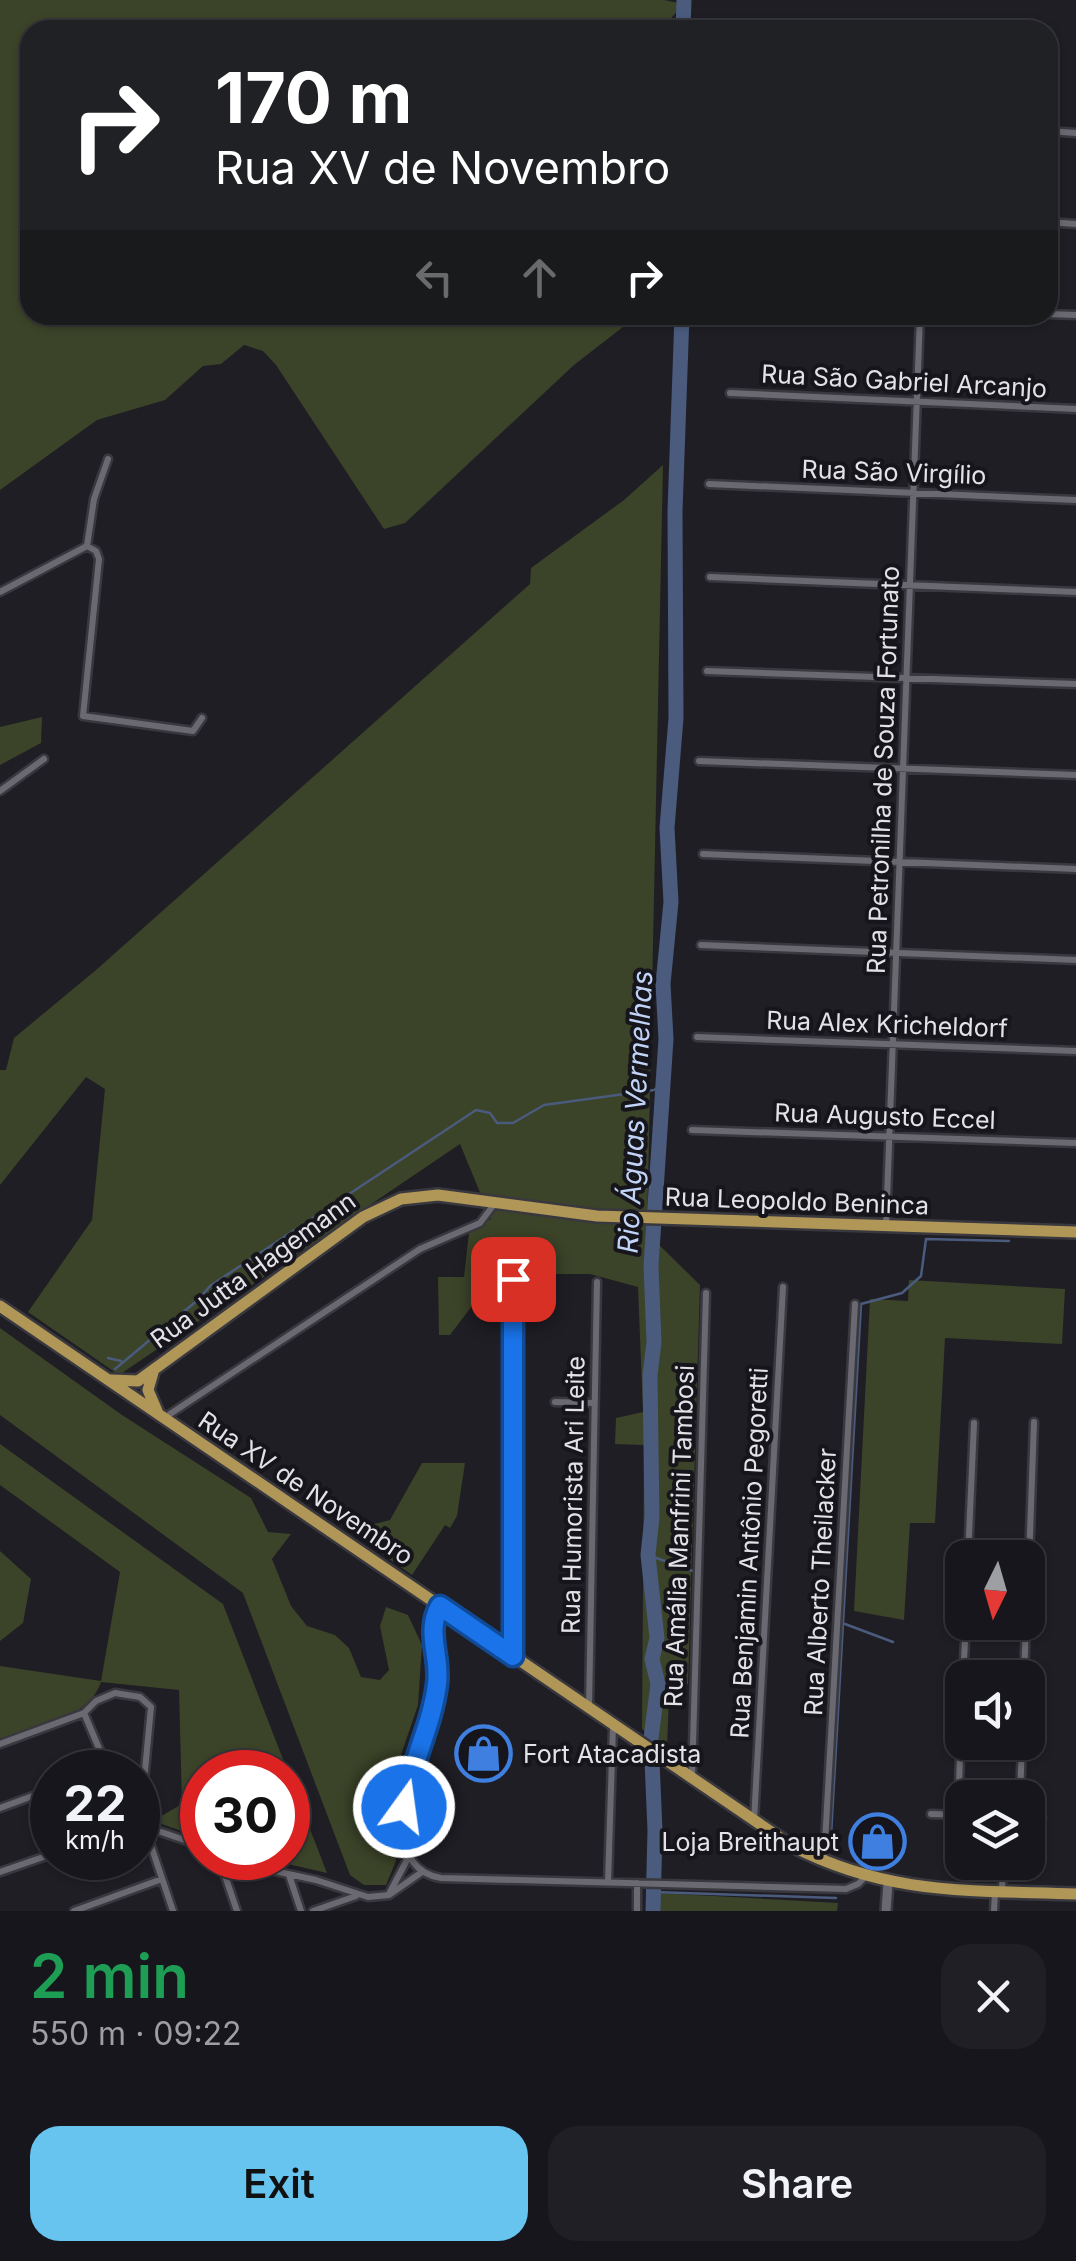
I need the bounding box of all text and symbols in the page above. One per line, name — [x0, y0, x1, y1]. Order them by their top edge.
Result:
text: 170 m — [215, 55, 412, 140]
icon: right — [50, 60, 180, 190]
text: Rua XV de Novembro — [215, 140, 670, 195]
icon: left — [407, 250, 462, 305]
icon: ahead — [512, 250, 567, 305]
icon: right — [617, 250, 672, 305]
street label: Rua São Gabriel Arcanjo — [760, 359, 1048, 403]
street label: Rua São Virgílio — [801, 454, 987, 490]
street label: Rua Petronilha de Souza Fortunato — [861, 566, 905, 974]
water label: Rio Águas Vermelhas — [611, 970, 659, 1254]
street label: Rua Alex Kricheldorf — [766, 1005, 1008, 1043]
street label: Rua Augusto Eccel — [774, 1097, 996, 1135]
street label: Rua Leopoldo Beninca — [664, 1181, 930, 1221]
street label: Rua Jutta Hagemann — [145, 1186, 361, 1354]
pin — [471, 1237, 556, 1322]
icon: arrive — [486, 1252, 541, 1307]
street label: Rua Humorista Ari Leite — [556, 1356, 590, 1634]
street label: Rua Amália Manfrini Tambosi — [658, 1364, 700, 1708]
street label: Rua Benjamin Antônio Pegoretti — [724, 1367, 774, 1739]
street label: Rua XV de Novembro — [193, 1405, 419, 1571]
street label: Rua Alberto Theilacker — [798, 1447, 842, 1717]
north arrow — [945, 1540, 1045, 1640]
map controls — [945, 1540, 1045, 1880]
button: sound — [945, 1660, 1045, 1760]
shop icon: Fort Atacadista — [454, 1724, 514, 1784]
place label: Fort Atacadista — [523, 1739, 701, 1769]
speed limit sign: 30 — [180, 1750, 310, 1880]
position arrow — [352, 1755, 456, 1859]
text: 22 — [64, 1773, 127, 1833]
button: layers — [945, 1780, 1045, 1880]
shop icon: Loja Breithaupt — [848, 1812, 908, 1872]
text: km/h — [65, 1825, 125, 1855]
place label: Loja Breithaupt — [661, 1827, 839, 1857]
text: 2 min — [30, 1940, 189, 2012]
button: close — [941, 1944, 1046, 2049]
text: 550 m · 09:22 — [30, 2014, 242, 2053]
button: Exit — [30, 2126, 528, 2241]
button: Share — [548, 2126, 1046, 2241]

